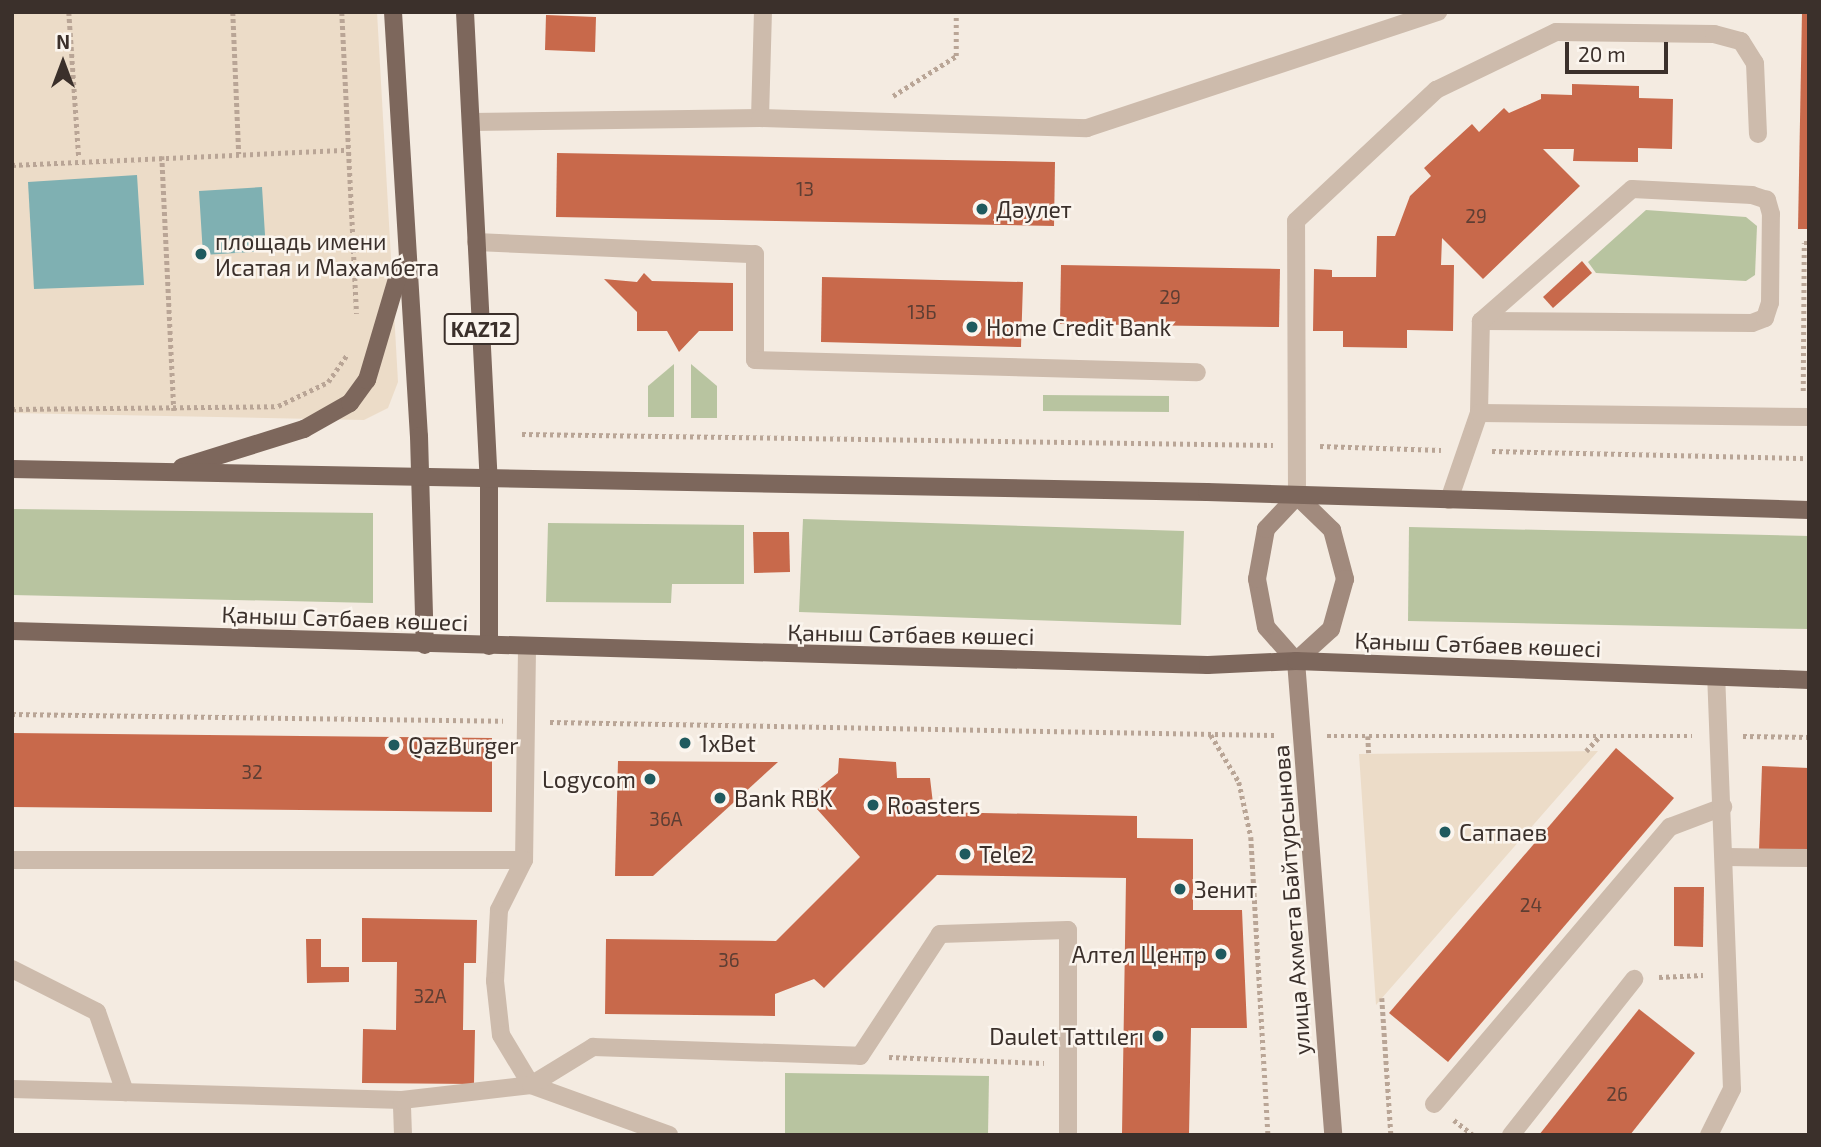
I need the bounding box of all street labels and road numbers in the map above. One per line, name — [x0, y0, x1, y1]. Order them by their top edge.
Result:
road number: KAZ12 — [442, 312, 520, 346]
street label: Қаныш Сәтбаев көшесі — [221, 600, 469, 636]
street label: Қаныш Сәтбаев көшесі — [787, 618, 1035, 650]
street label: Қаныш Сәтбаев көшесі — [1354, 626, 1602, 662]
street label: улица Ахмета Байтурсынова — [1266, 744, 1316, 1056]

